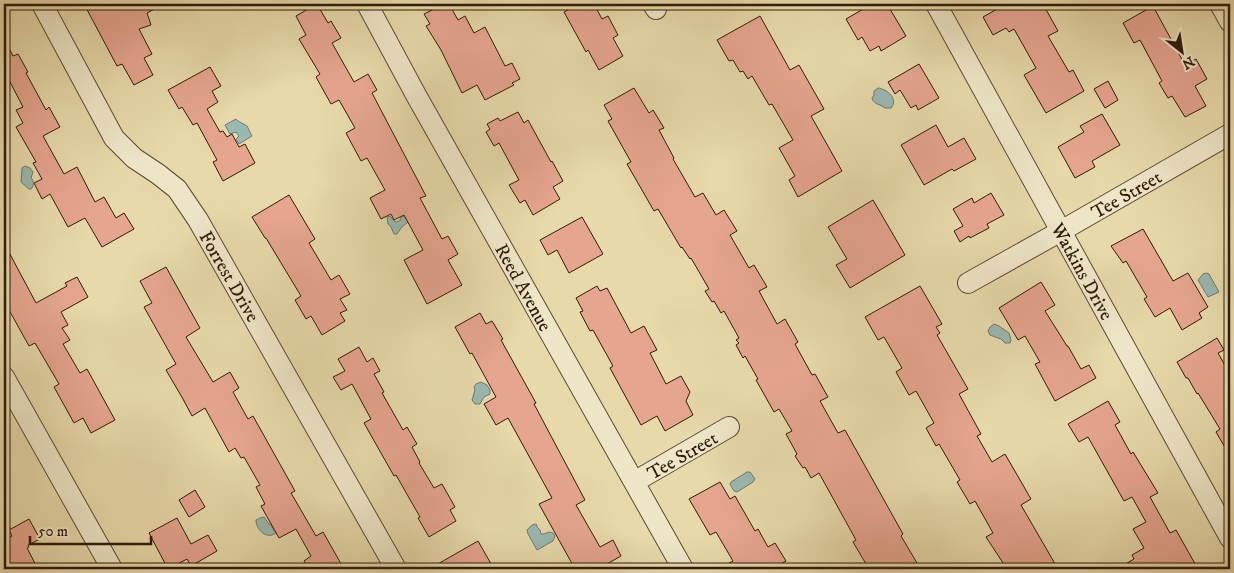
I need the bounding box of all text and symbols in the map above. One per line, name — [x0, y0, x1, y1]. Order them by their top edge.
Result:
north arrow — [1156, 28, 1206, 78]
text: N — [1178, 52, 1197, 73]
street label: Tee Street — [1088, 166, 1166, 225]
street label: Watkins Drive — [1045, 218, 1118, 324]
street label: Forrest Drive — [193, 227, 264, 326]
street label: Reed Avenue — [489, 240, 556, 336]
street label: Tee Street — [644, 427, 722, 486]
scale bar — [30, 513, 151, 545]
text: 50 m — [38, 522, 68, 541]

